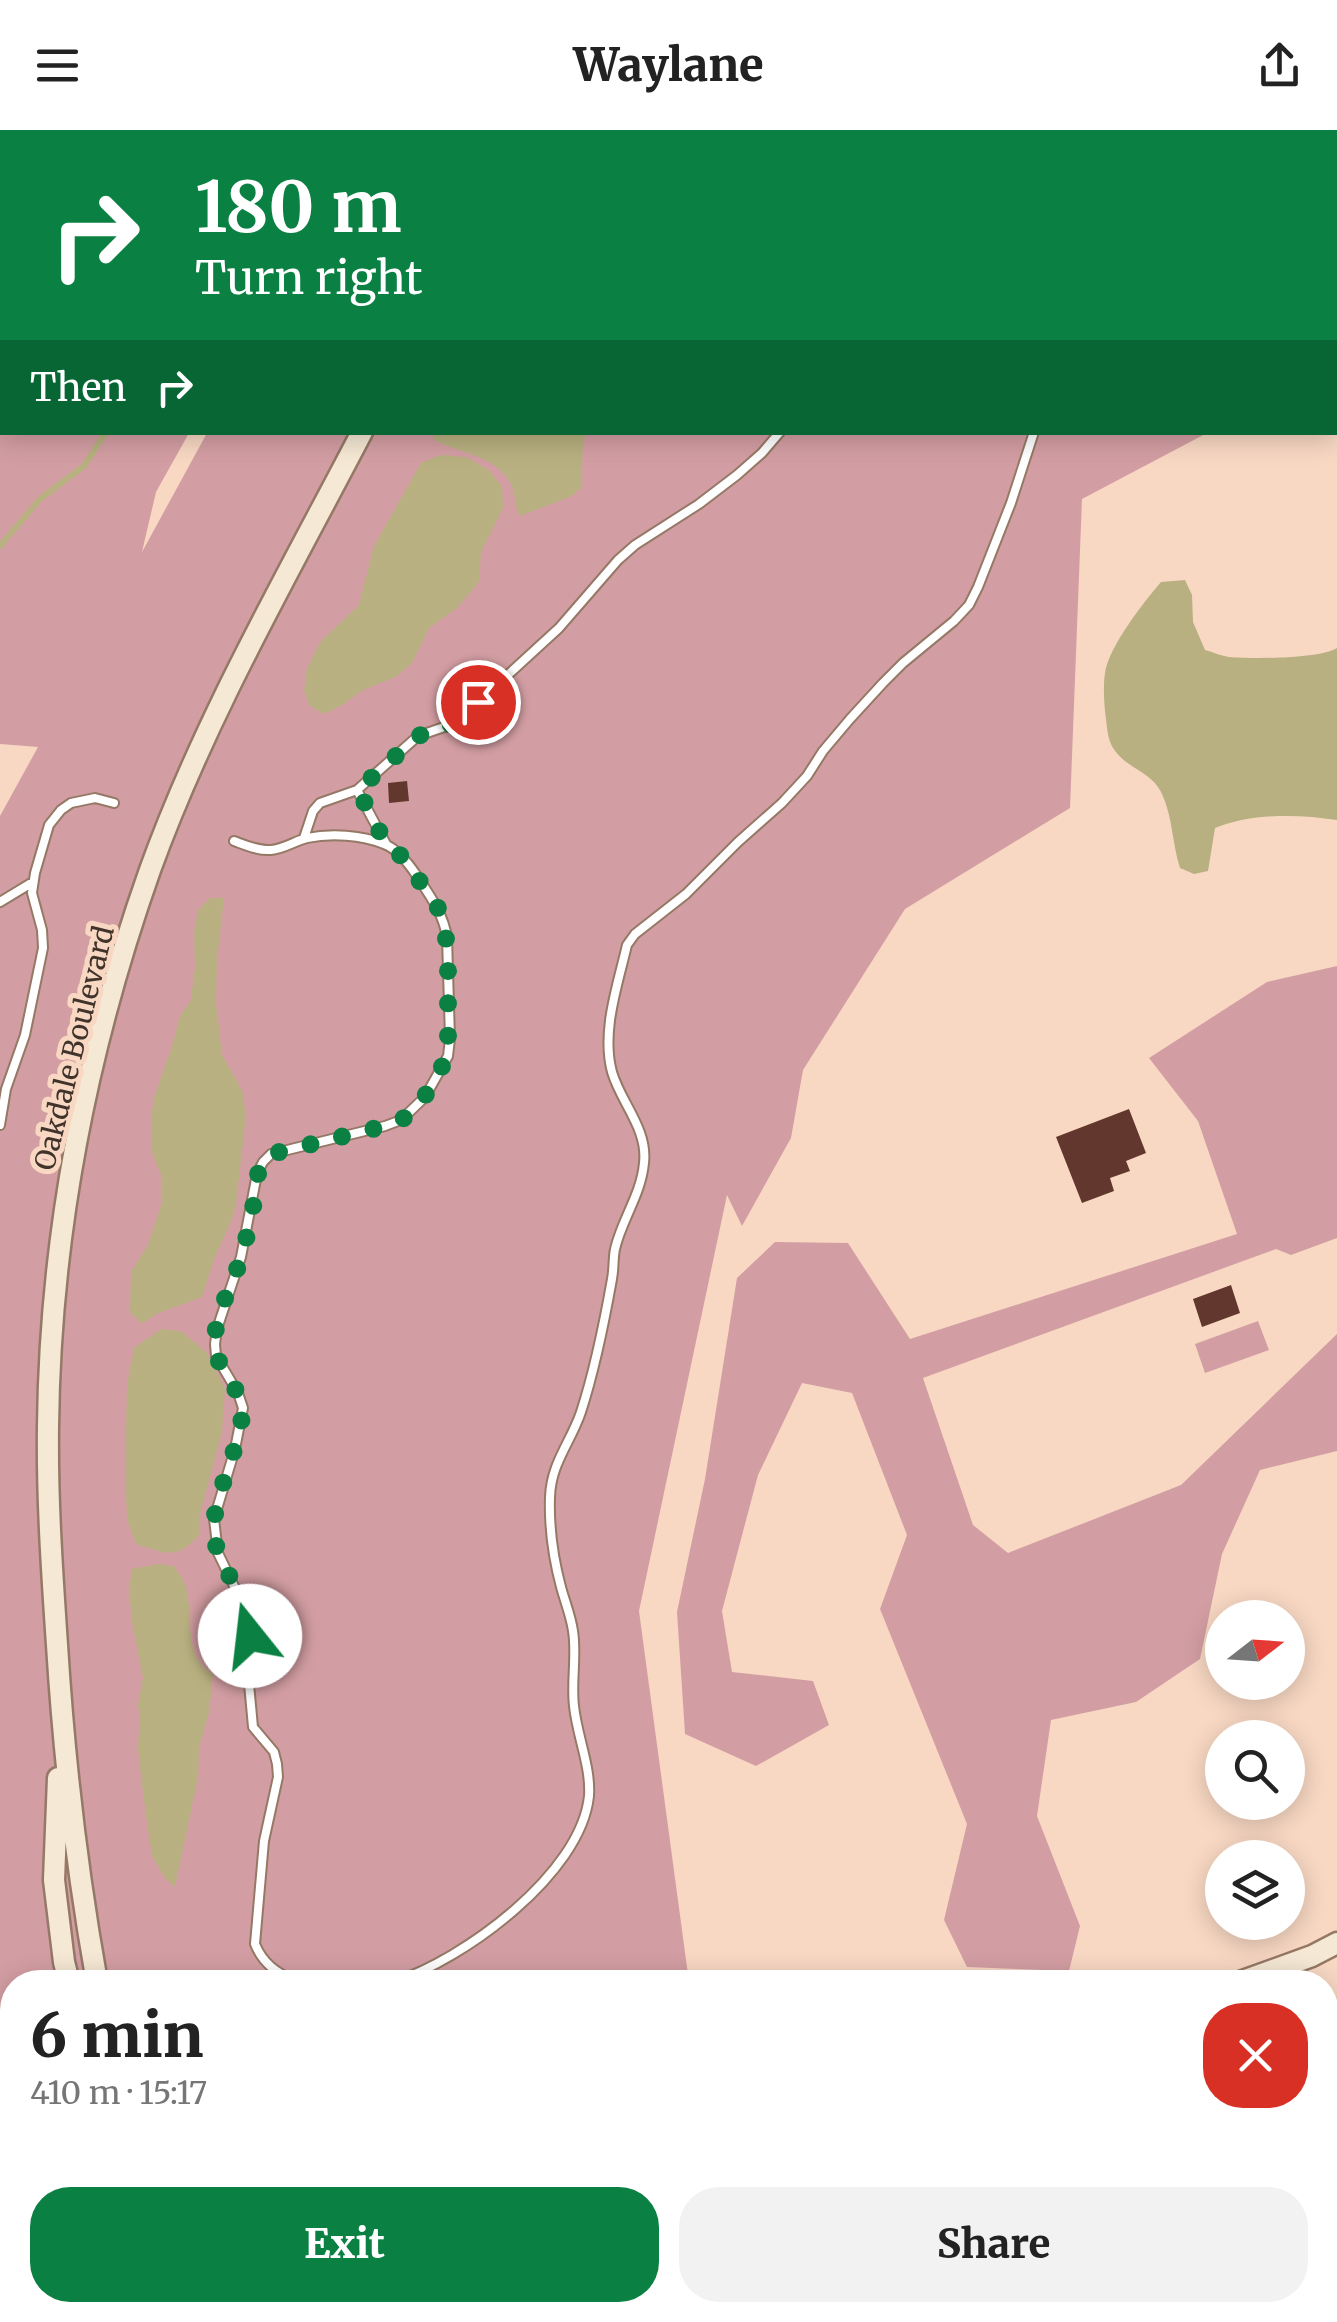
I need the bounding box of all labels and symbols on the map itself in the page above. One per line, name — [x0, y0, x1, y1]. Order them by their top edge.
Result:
pin — [436, 660, 521, 745]
street label: Oakdale Boulevard — [26, 922, 122, 1174]
position arrow — [198, 1584, 302, 1688]
north arrow — [1205, 1600, 1305, 1700]

